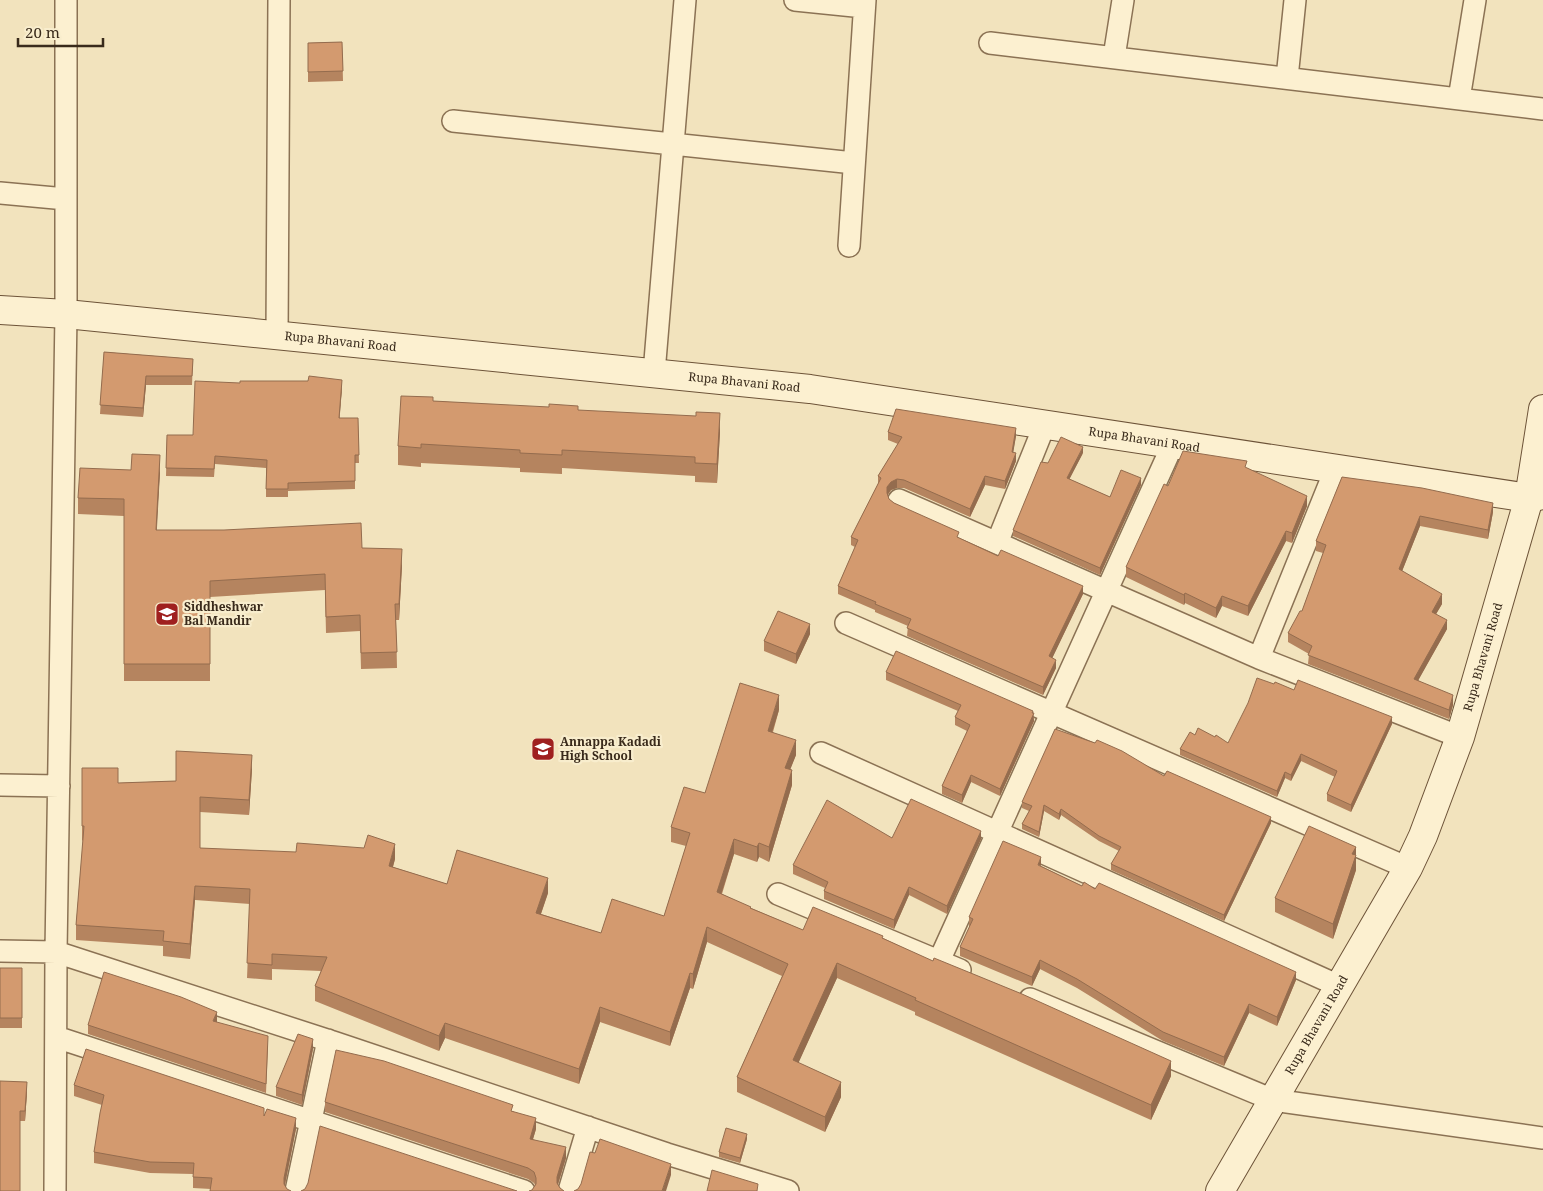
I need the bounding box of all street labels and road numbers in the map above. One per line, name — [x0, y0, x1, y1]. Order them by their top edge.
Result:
street label: Rupa Bhavani Road — [284, 327, 398, 355]
street label: Rupa Bhavani Road — [688, 368, 802, 396]
street label: Rupa Bhavani Road — [1088, 422, 1202, 456]
street label: Rupa Bhavani Road — [1459, 600, 1507, 713]
street label: Rupa Bhavani Road — [1281, 971, 1352, 1078]

